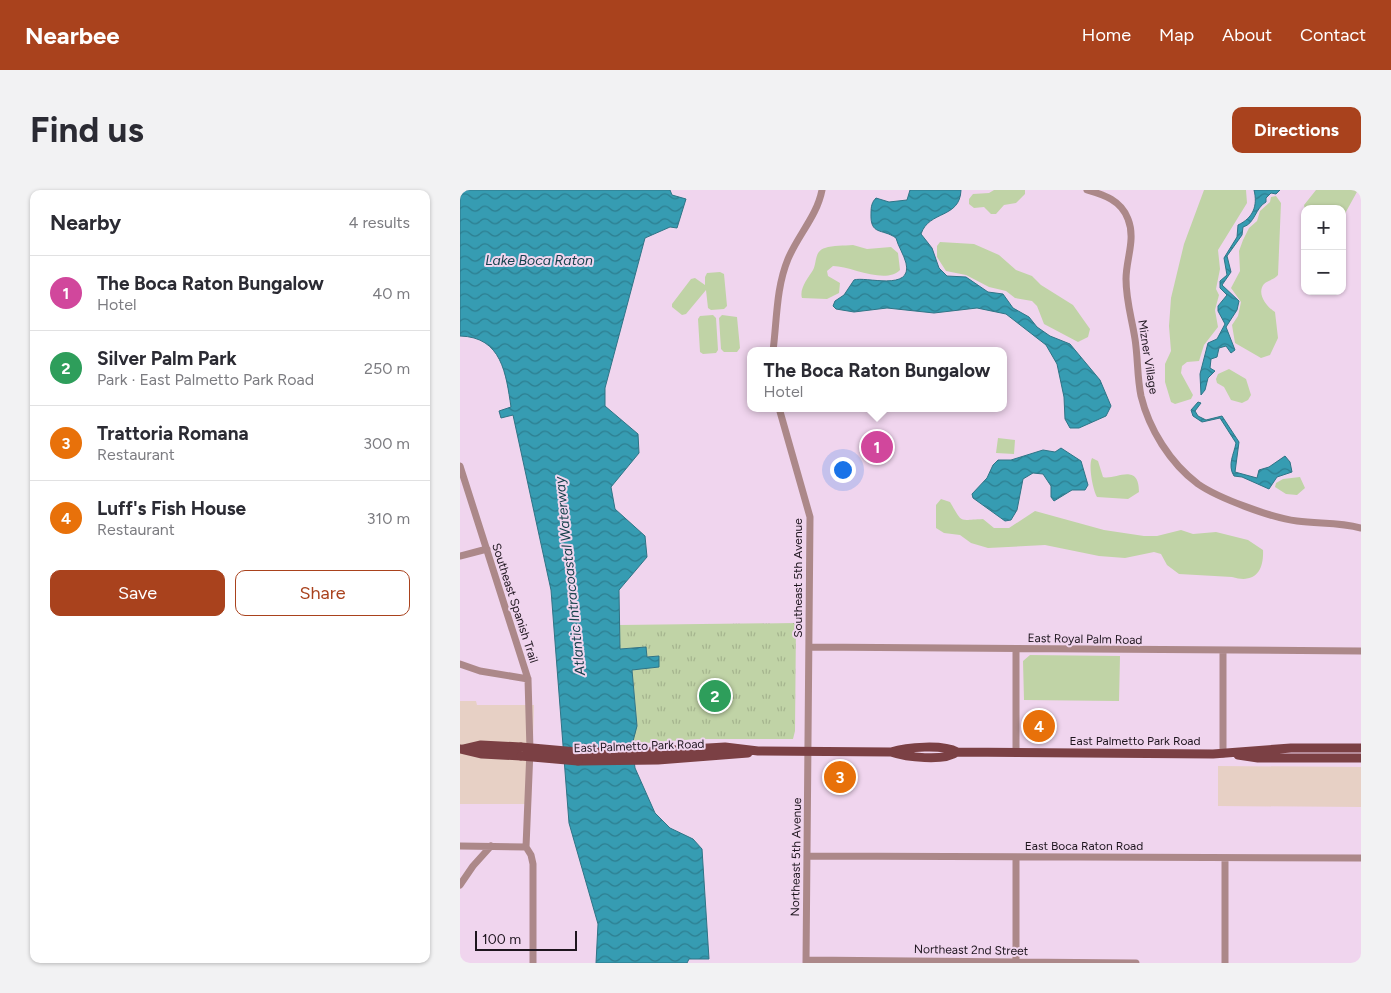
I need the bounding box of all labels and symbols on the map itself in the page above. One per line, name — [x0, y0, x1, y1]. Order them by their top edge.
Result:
water label: Lake Boca Raton — [485, 252, 593, 269]
street label: Mizner Village — [1135, 319, 1161, 396]
pin: 1 — [861, 428, 893, 466]
your location — [830, 457, 856, 483]
water label: Atlantic Intracoastal Waterway — [551, 475, 589, 677]
street label: Southeast 5th Avenue — [791, 518, 805, 638]
street label: Southeast Spanish Trail — [489, 541, 541, 665]
street label: East Royal Palm Road — [1027, 631, 1143, 647]
pin: 2 — [699, 677, 731, 715]
pin: 4 — [1023, 707, 1055, 745]
street label: East Palmetto Park Road — [1069, 734, 1201, 748]
street label: East Palmetto Park Road — [573, 737, 705, 755]
pin: 3 — [824, 758, 856, 796]
street label: Northeast 5th Avenue — [788, 797, 804, 917]
street label: East Boca Raton Road — [1025, 839, 1143, 853]
scale bar — [475, 928, 578, 951]
street label: Northeast 2nd Street — [914, 942, 1029, 958]

